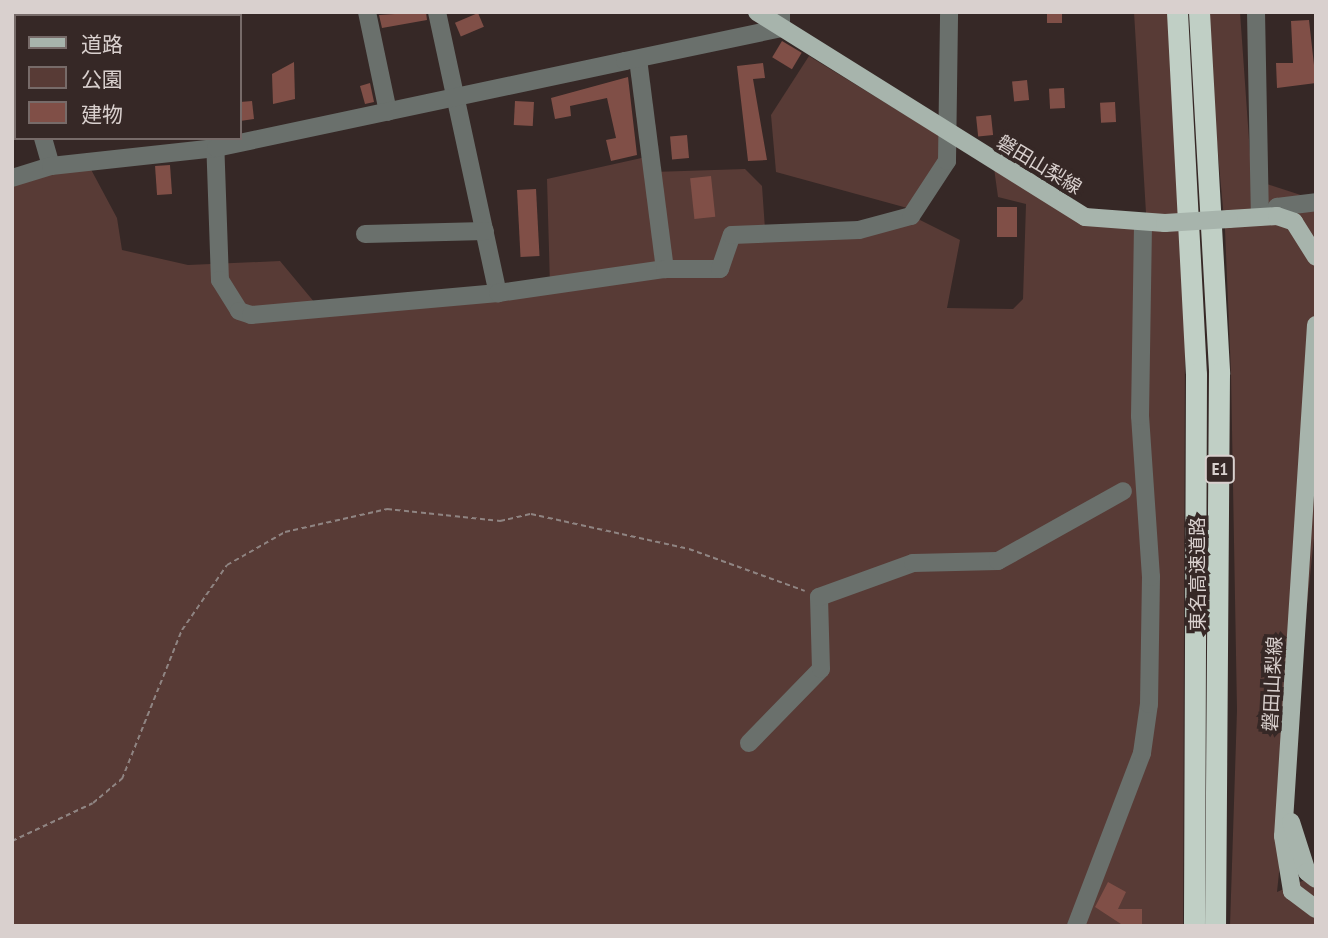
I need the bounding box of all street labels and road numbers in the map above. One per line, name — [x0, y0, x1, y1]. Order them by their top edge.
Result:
street label: 磐田山梨線 — [992, 131, 1086, 199]
road number: E1 — [1204, 454, 1236, 484]
street label: 東名高速道路 — [1187, 517, 1209, 631]
street label: 磐田山梨線 — [1259, 636, 1287, 732]

